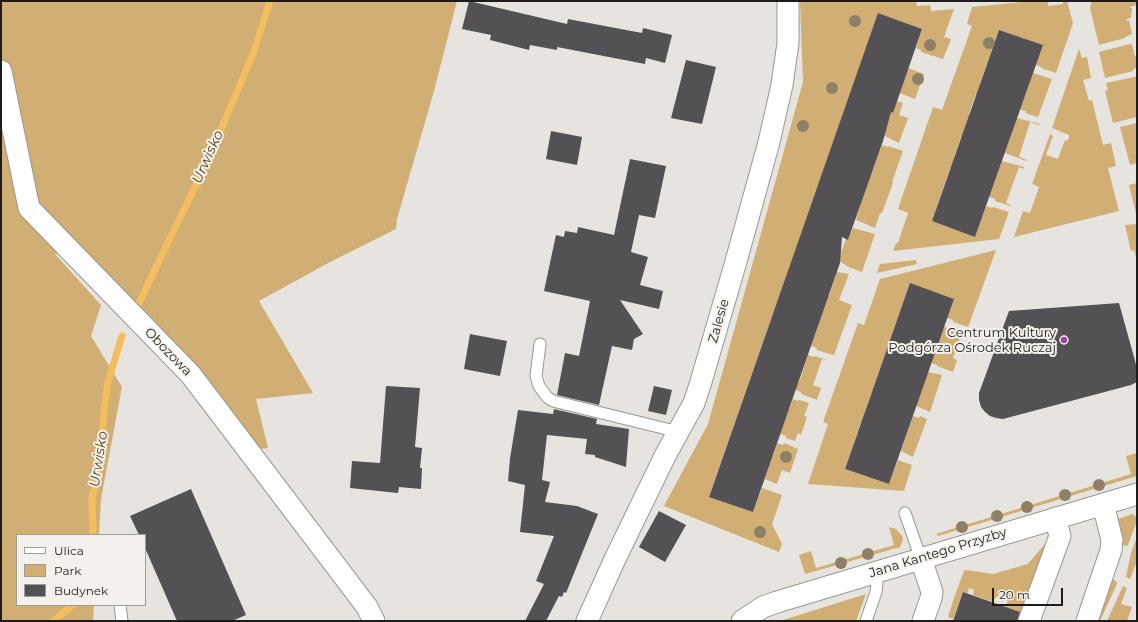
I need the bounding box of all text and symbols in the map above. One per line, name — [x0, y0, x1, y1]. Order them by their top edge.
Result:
water label: Urwisko — [189, 128, 227, 186]
street label: Zalesie — [705, 297, 733, 345]
street label: Obozowa — [141, 325, 195, 379]
place label: Centrum Kultury Podgórza Ośrodek Ruczaj — [888, 325, 1056, 356]
marker: Centrum Kultury Podgórza Ośrodek Ruczaj — [1059, 335, 1069, 345]
water label: Urwisko — [86, 430, 112, 488]
street label: Jana Kantego Przyzby — [867, 525, 1009, 581]
legend — [16, 534, 146, 606]
text: Ulica — [54, 543, 84, 558]
text: Park — [54, 563, 81, 578]
scale bar — [994, 580, 1065, 606]
text: Budynek — [54, 583, 108, 598]
text: 20 m — [999, 587, 1030, 602]

